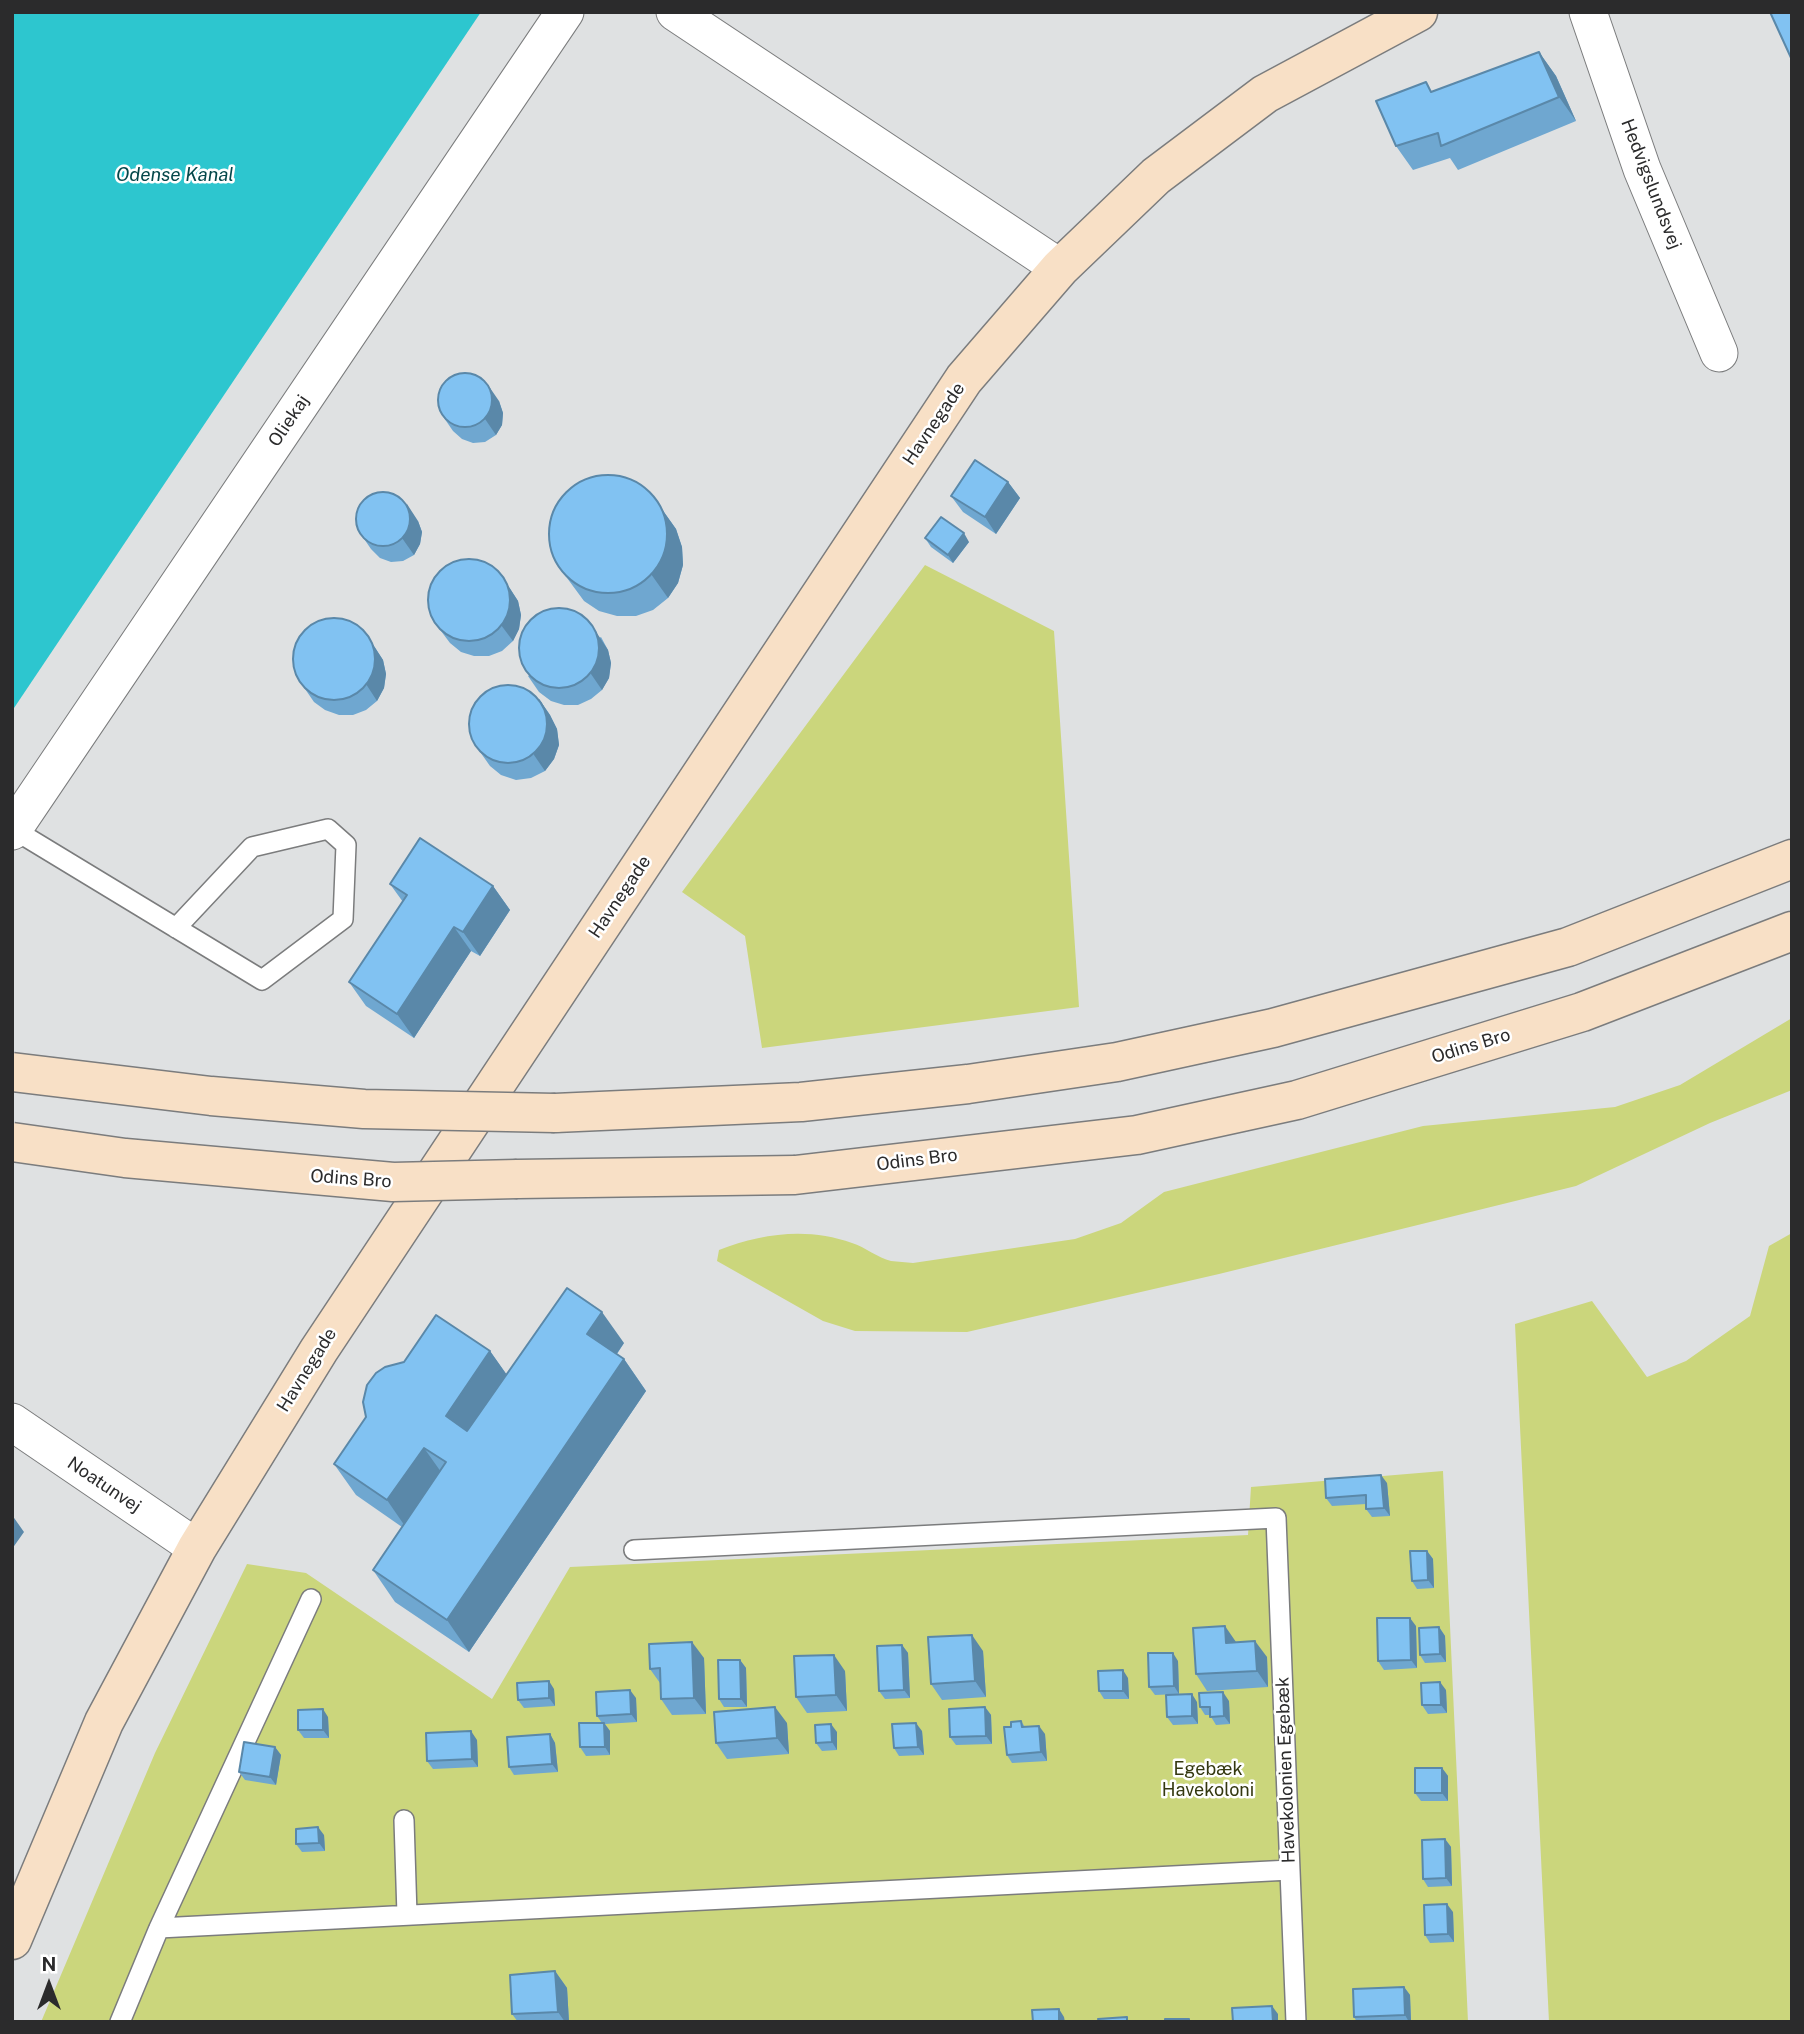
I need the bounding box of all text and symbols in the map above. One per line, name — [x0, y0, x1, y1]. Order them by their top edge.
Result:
street label: Hedvigslundsvej — [1616, 116, 1686, 252]
water label: Odense Kanal — [116, 164, 234, 186]
street label: Havnegade — [899, 379, 969, 469]
street label: Oliekaj — [264, 391, 314, 451]
street label: Havnegade — [585, 852, 655, 942]
street label: Odins Bro — [1429, 1024, 1513, 1068]
street label: Odins Bro — [875, 1144, 959, 1176]
street label: Odins Bro — [310, 1165, 392, 1193]
street label: Havnegade — [273, 1324, 341, 1416]
street label: Noatunvej — [63, 1452, 145, 1518]
street label: Havekolonien Egebæk — [1272, 1676, 1300, 1864]
park label: Egebæk Havekoloni — [1162, 1758, 1254, 1800]
north arrow — [14, 1950, 84, 2020]
text: N — [42, 1953, 56, 1975]

